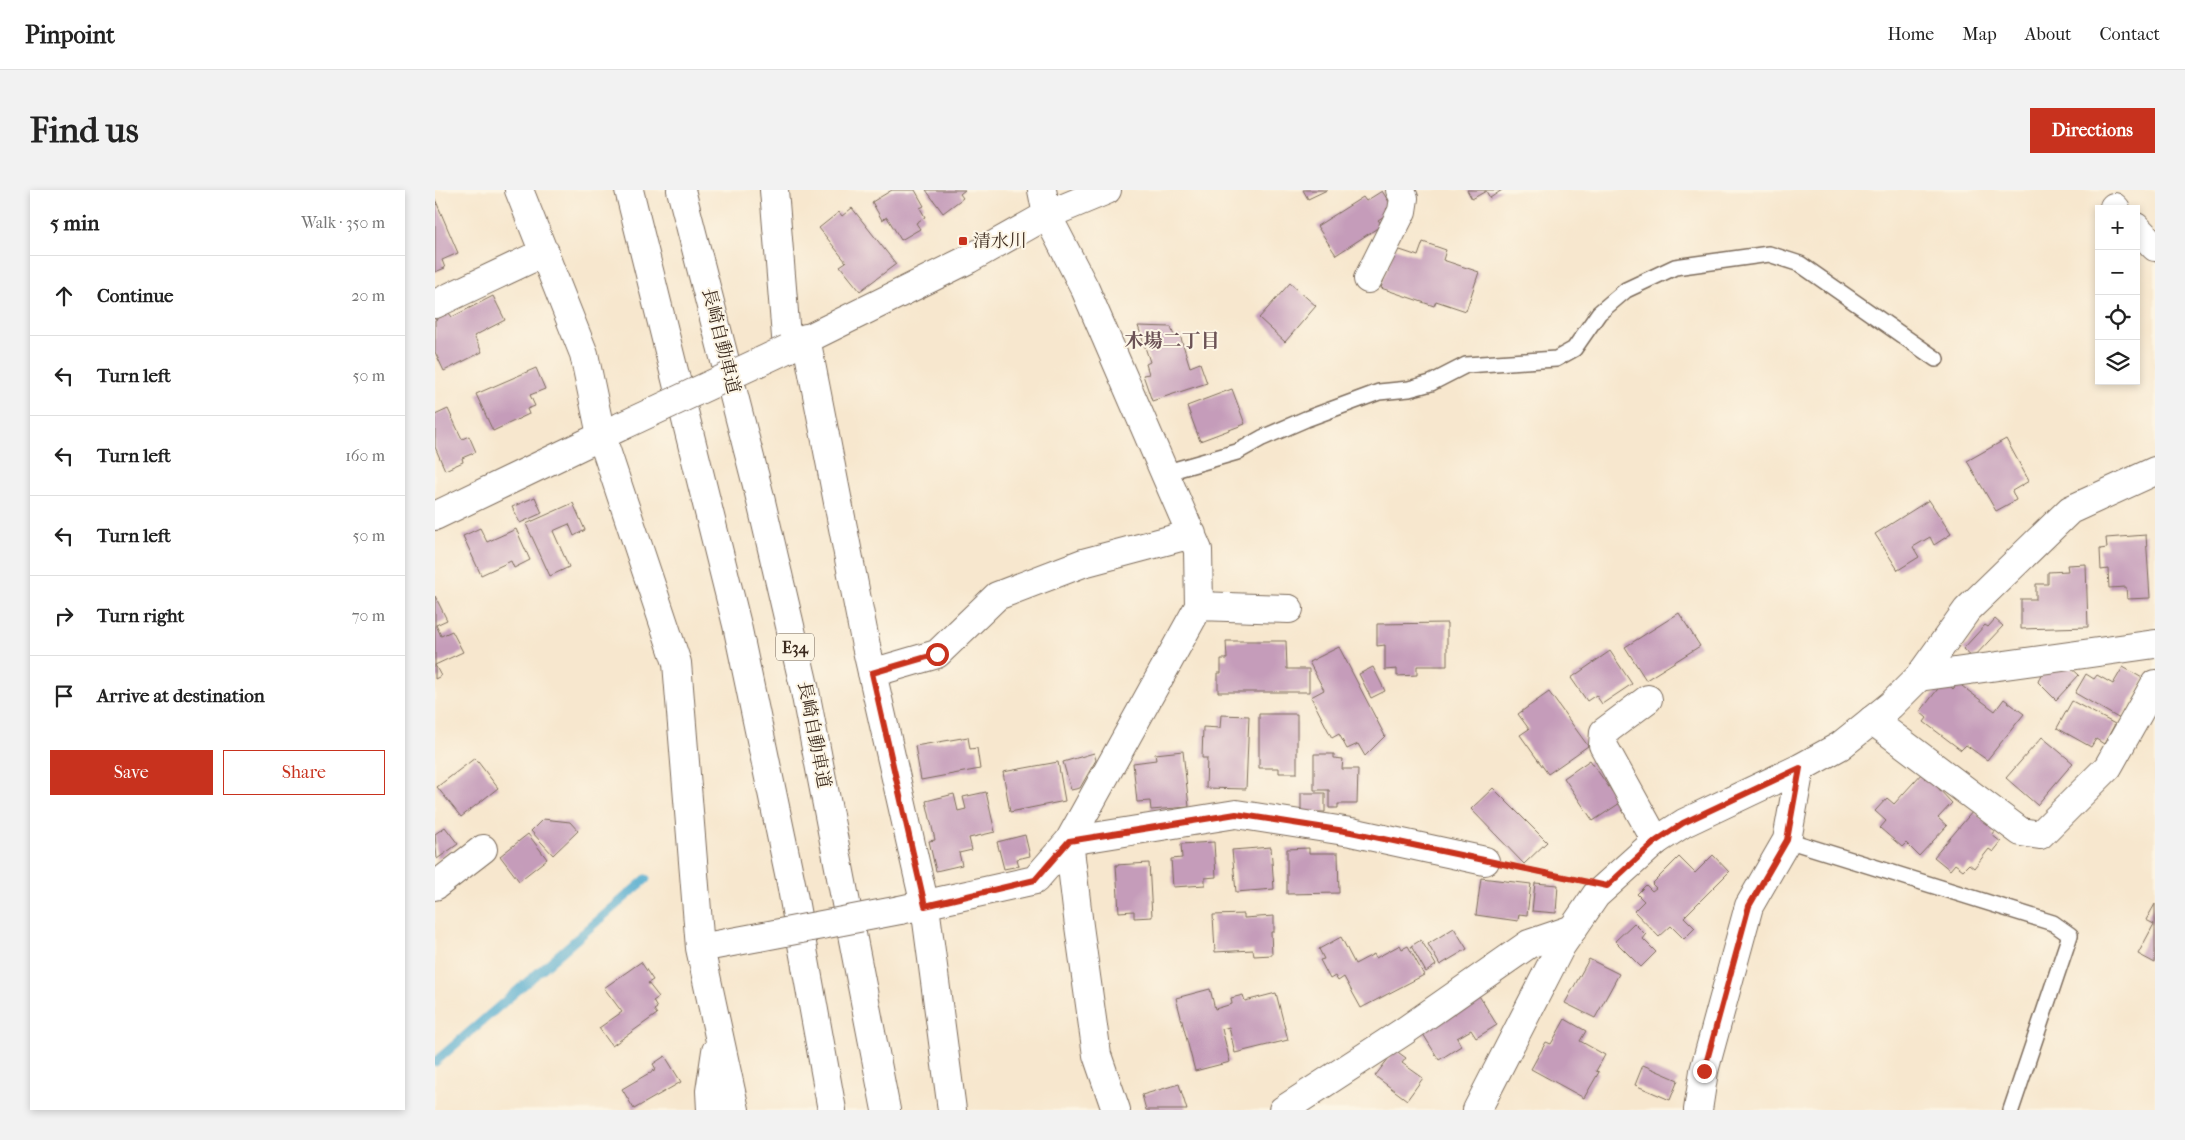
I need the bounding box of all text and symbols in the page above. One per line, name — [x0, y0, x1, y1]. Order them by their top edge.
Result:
text: Pinpoint — [25, 21, 115, 49]
text: Home — [1887, 24, 1934, 45]
text: Map — [1962, 24, 1997, 45]
text: About — [2025, 24, 2071, 45]
text: Contact — [2099, 24, 2160, 45]
button: Directions — [2030, 108, 2155, 153]
text: Find us — [30, 110, 139, 151]
map controls — [2095, 205, 2140, 385]
button: + — [2095, 205, 2140, 250]
text: 5 min — [50, 211, 99, 235]
text: Walk · 350 m — [301, 213, 385, 232]
place label: 清水川 — [973, 231, 1027, 252]
marker: 清水川 — [957, 235, 969, 247]
button: − — [2095, 250, 2140, 295]
icon: ahead — [50, 282, 78, 310]
text: Continue — [97, 285, 173, 307]
text: 20 m — [351, 286, 385, 305]
street label: 長崎自動車道 — [698, 286, 744, 396]
button: locate — [2095, 295, 2140, 340]
district label: 木場二丁目 — [1124, 330, 1220, 352]
button: layers — [2095, 340, 2140, 385]
icon: left — [50, 362, 78, 390]
text: Turn left — [97, 365, 171, 387]
text: 50 m — [353, 366, 385, 385]
icon: left — [50, 442, 78, 470]
text: Turn left — [97, 445, 171, 467]
text: 160 m — [345, 446, 385, 465]
icon: left — [50, 522, 78, 550]
text: Turn left — [97, 525, 171, 547]
text: 50 m — [353, 526, 385, 545]
icon: right — [50, 602, 78, 630]
text: Turn right — [97, 605, 184, 627]
text: 70 m — [352, 606, 385, 625]
road number: E34 — [776, 634, 814, 661]
route start — [926, 643, 949, 666]
street label: 長崎自動車道 — [793, 680, 835, 790]
icon: arrive — [50, 682, 78, 710]
text: Arrive at destination — [97, 685, 265, 707]
button: Save — [50, 750, 213, 795]
button: Share — [223, 750, 385, 795]
route end — [1693, 1060, 1716, 1083]

